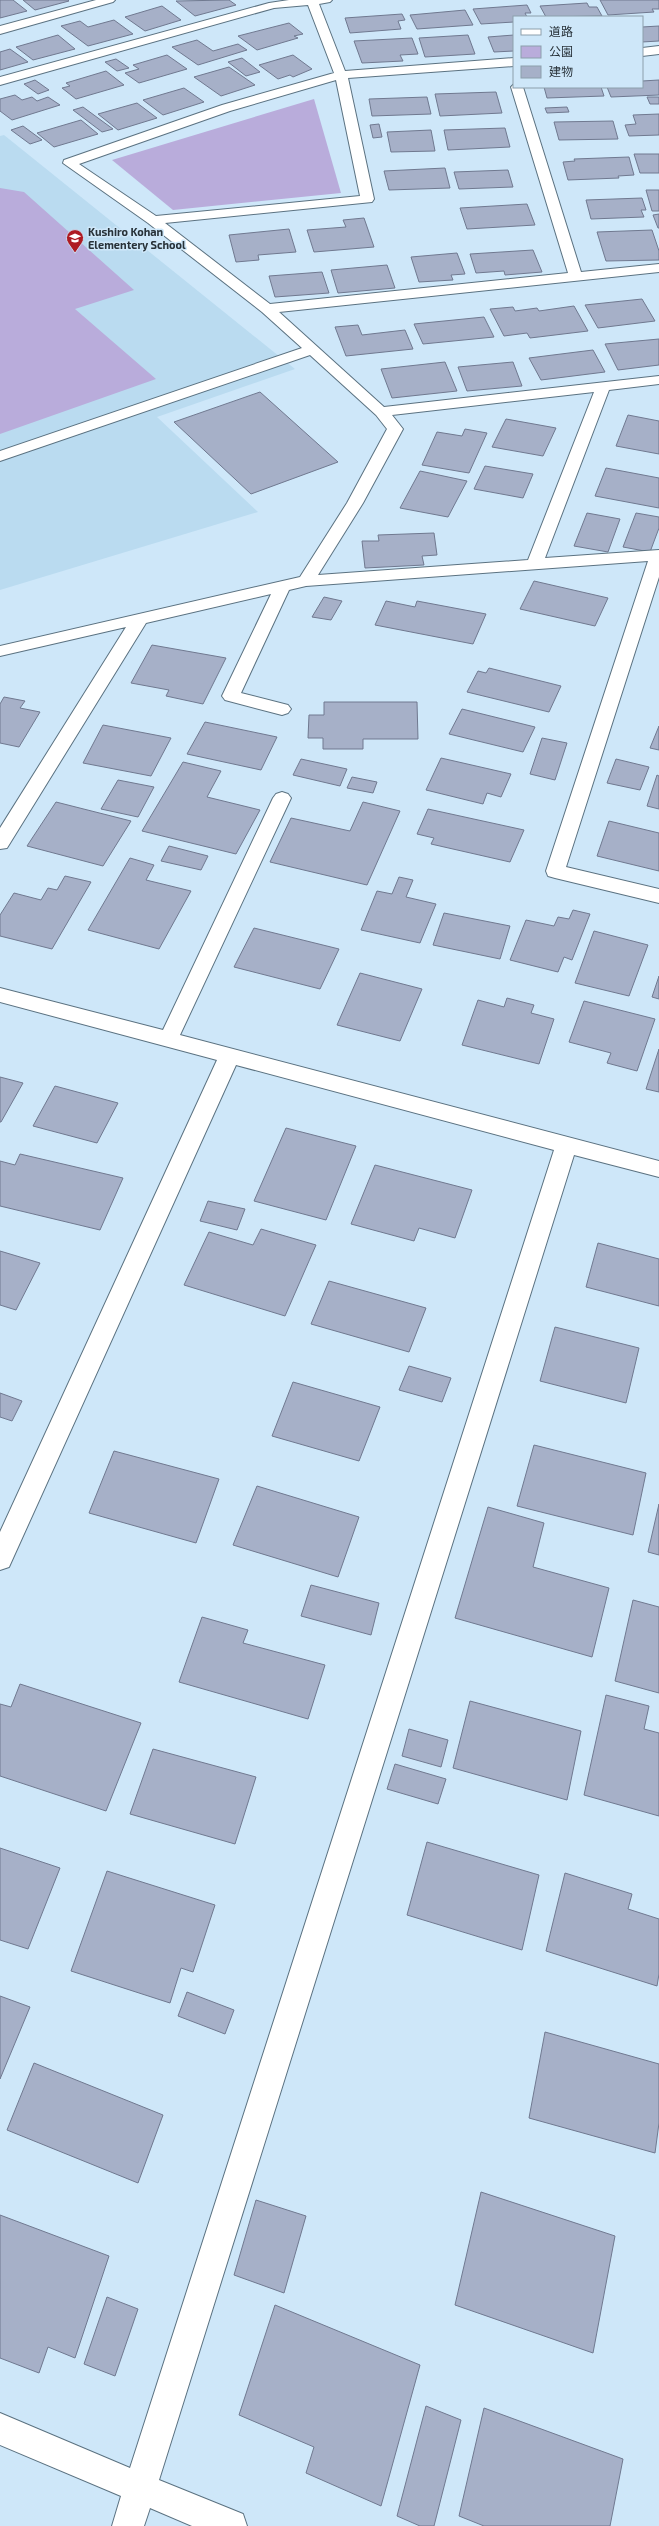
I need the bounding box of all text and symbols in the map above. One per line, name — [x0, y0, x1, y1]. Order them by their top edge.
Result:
legend — [513, 16, 643, 88]
text: 道路 — [549, 24, 573, 38]
text: 公園 — [549, 44, 573, 58]
text: 建物 — [549, 64, 573, 78]
place label: Kushiro Kohan Elementery School — [88, 225, 186, 252]
school or university icon: Kushiro Kohan Elementery School — [65, 228, 85, 253]

